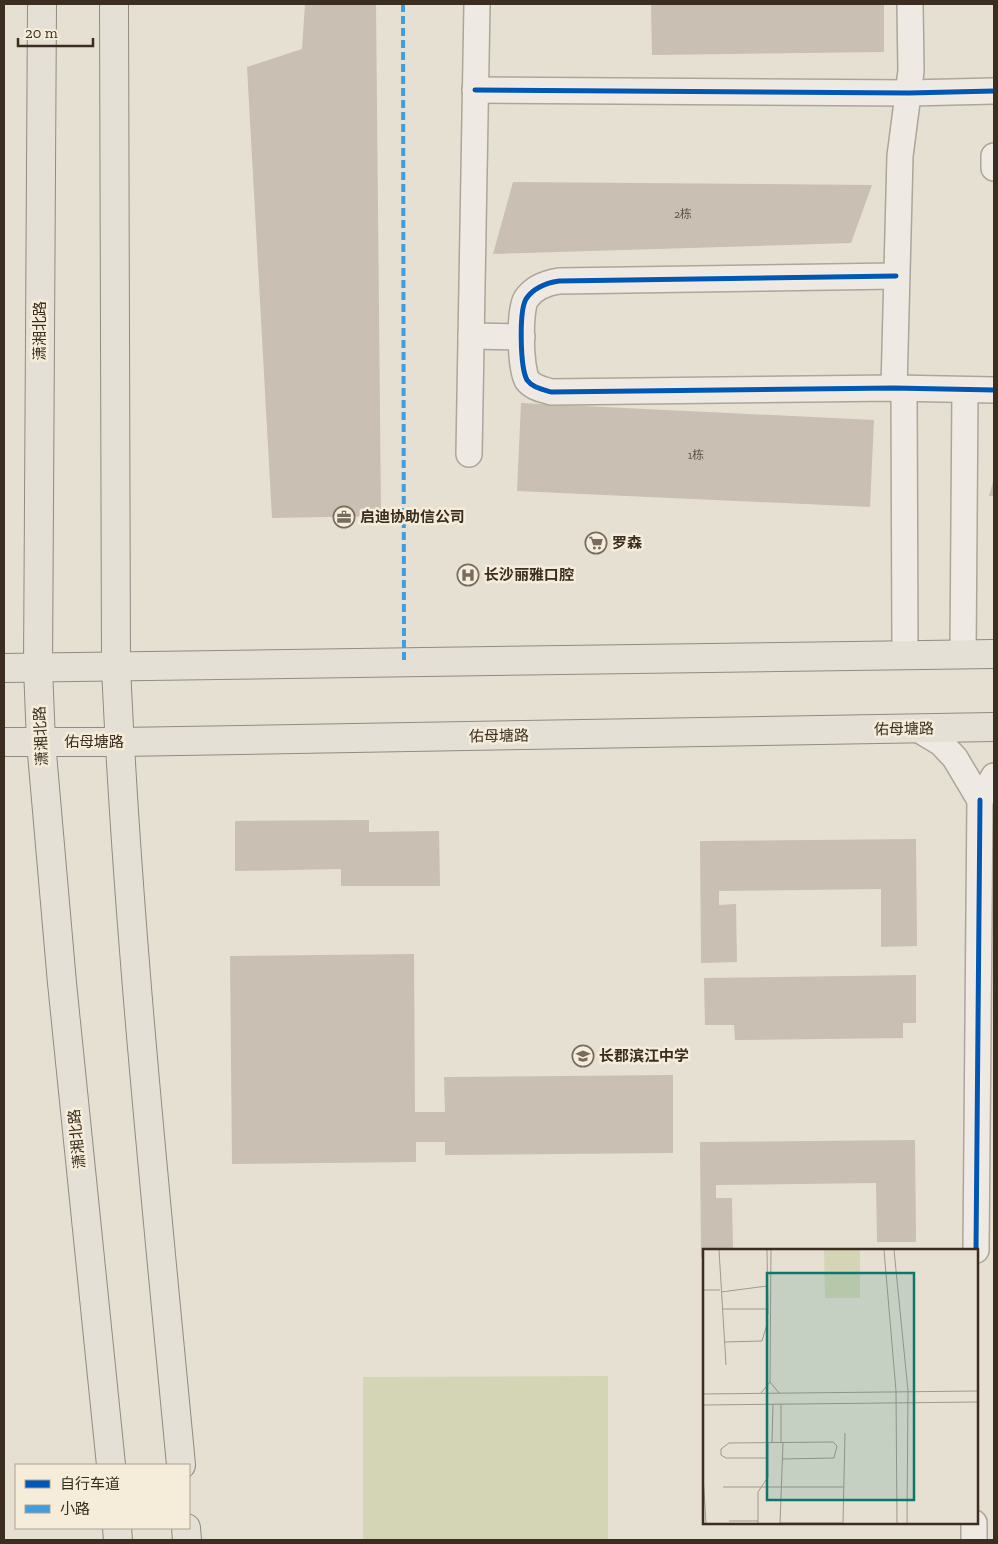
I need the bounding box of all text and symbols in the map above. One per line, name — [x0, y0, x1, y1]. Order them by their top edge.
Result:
scale bar — [18, 15, 92, 47]
text: 20 m — [25, 24, 58, 42]
house number: 2栋 — [674, 207, 692, 221]
street label: 潇湘北路 — [31, 301, 49, 361]
house number: 1栋 — [688, 448, 704, 462]
office icon: 启迪协助信公司 — [332, 505, 356, 529]
place label: 启迪协助信公司 — [360, 508, 465, 526]
supermarket icon: 罗森 — [584, 531, 608, 555]
place label: 罗森 — [612, 534, 642, 552]
hospital icon: 长沙丽雅口腔 — [456, 563, 480, 587]
place label: 长沙丽雅口腔 — [484, 566, 574, 584]
street label: 潇湘北路 — [30, 706, 52, 766]
street label: 佑母塘路 — [874, 719, 934, 739]
street label: 佑母塘路 — [469, 726, 529, 746]
street label: 佑母塘路 — [64, 733, 124, 751]
school or university icon: 长郡滨江中学 — [571, 1044, 595, 1068]
place label: 长郡滨江中学 — [599, 1047, 689, 1065]
street label: 潇湘北路 — [65, 1108, 89, 1170]
inset map — [703, 1249, 978, 1524]
legend — [15, 1464, 190, 1529]
text: 自行车道 — [60, 1475, 120, 1493]
text: 小路 — [60, 1500, 90, 1518]

